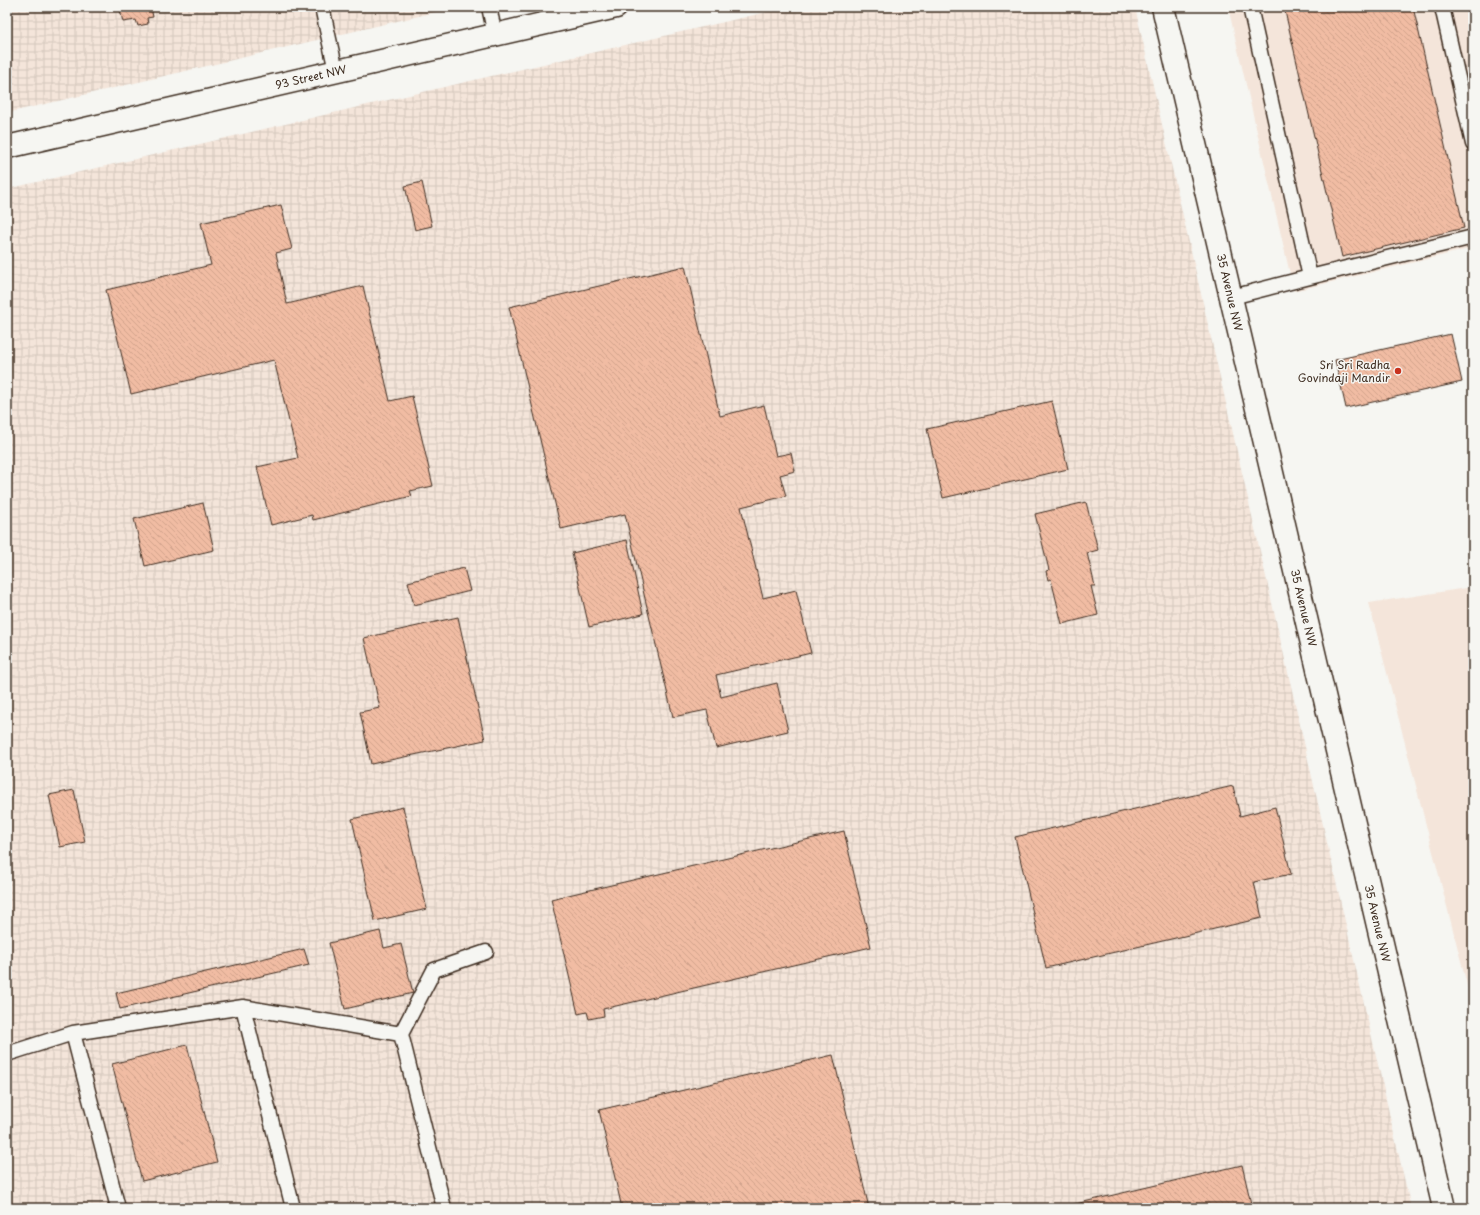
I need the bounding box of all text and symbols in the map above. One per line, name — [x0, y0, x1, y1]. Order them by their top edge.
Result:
street label: 93 Street NW — [274, 60, 348, 93]
street label: 35 Avenue NW — [1213, 252, 1248, 333]
place label: Sri Sri Radha Govindaji Mandir — [1298, 356, 1391, 386]
marker: Sri Sri Radha Govindaji Mandir — [1393, 366, 1403, 376]
street label: 35 Avenue NW — [1287, 567, 1322, 649]
street label: 35 Avenue NW — [1361, 883, 1395, 964]

